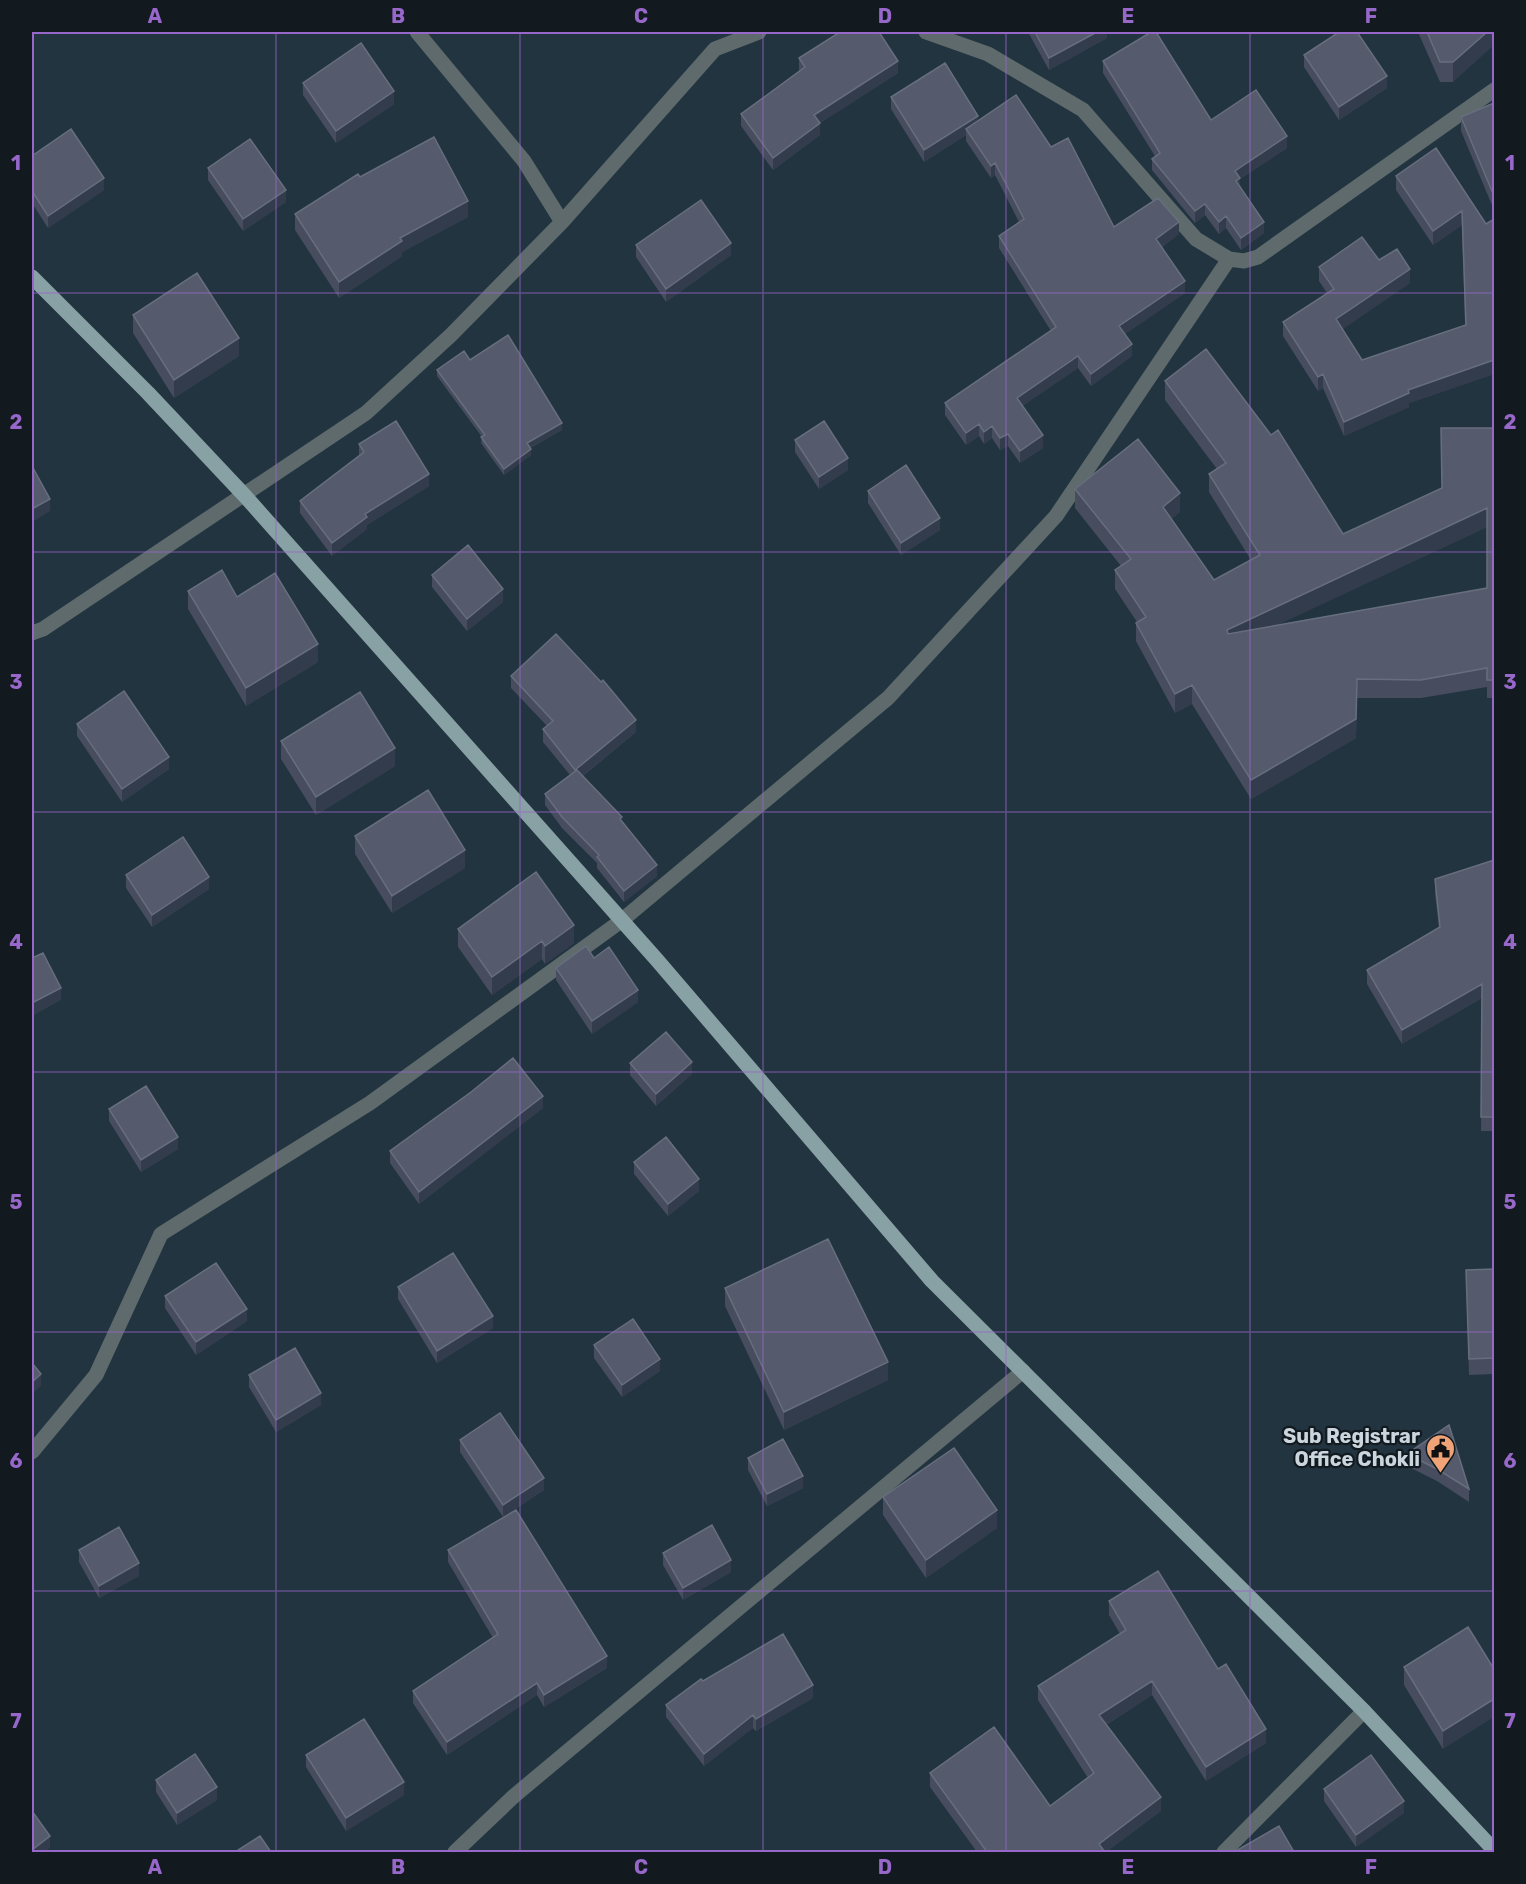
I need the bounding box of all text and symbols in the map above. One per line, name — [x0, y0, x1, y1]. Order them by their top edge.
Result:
text: A — [148, 4, 163, 28]
text: B — [391, 4, 405, 28]
text: C — [634, 4, 648, 28]
text: D — [878, 4, 892, 28]
text: E — [1122, 4, 1134, 28]
text: F — [1365, 4, 1377, 28]
text: 1 — [11, 151, 21, 175]
text: 1 — [1505, 151, 1515, 175]
text: 2 — [10, 410, 23, 434]
text: 2 — [1504, 410, 1517, 434]
text: 3 — [9, 670, 23, 694]
text: 3 — [1503, 670, 1517, 694]
text: 4 — [9, 930, 23, 954]
text: 4 — [1503, 930, 1517, 954]
text: 5 — [10, 1190, 23, 1214]
text: 5 — [1504, 1190, 1517, 1214]
place label: Sub Registrar Office Chokli — [1283, 1424, 1420, 1471]
public building icon: Sub Registrar Office Chokli — [1425, 1432, 1457, 1474]
text: 6 — [9, 1449, 23, 1473]
text: 6 — [1503, 1449, 1517, 1473]
text: 7 — [10, 1709, 22, 1733]
text: 7 — [1504, 1709, 1516, 1733]
text: A — [148, 1855, 163, 1879]
text: B — [391, 1855, 405, 1879]
text: C — [634, 1855, 648, 1879]
text: D — [878, 1855, 892, 1879]
text: E — [1122, 1855, 1134, 1879]
text: F — [1365, 1855, 1377, 1879]

